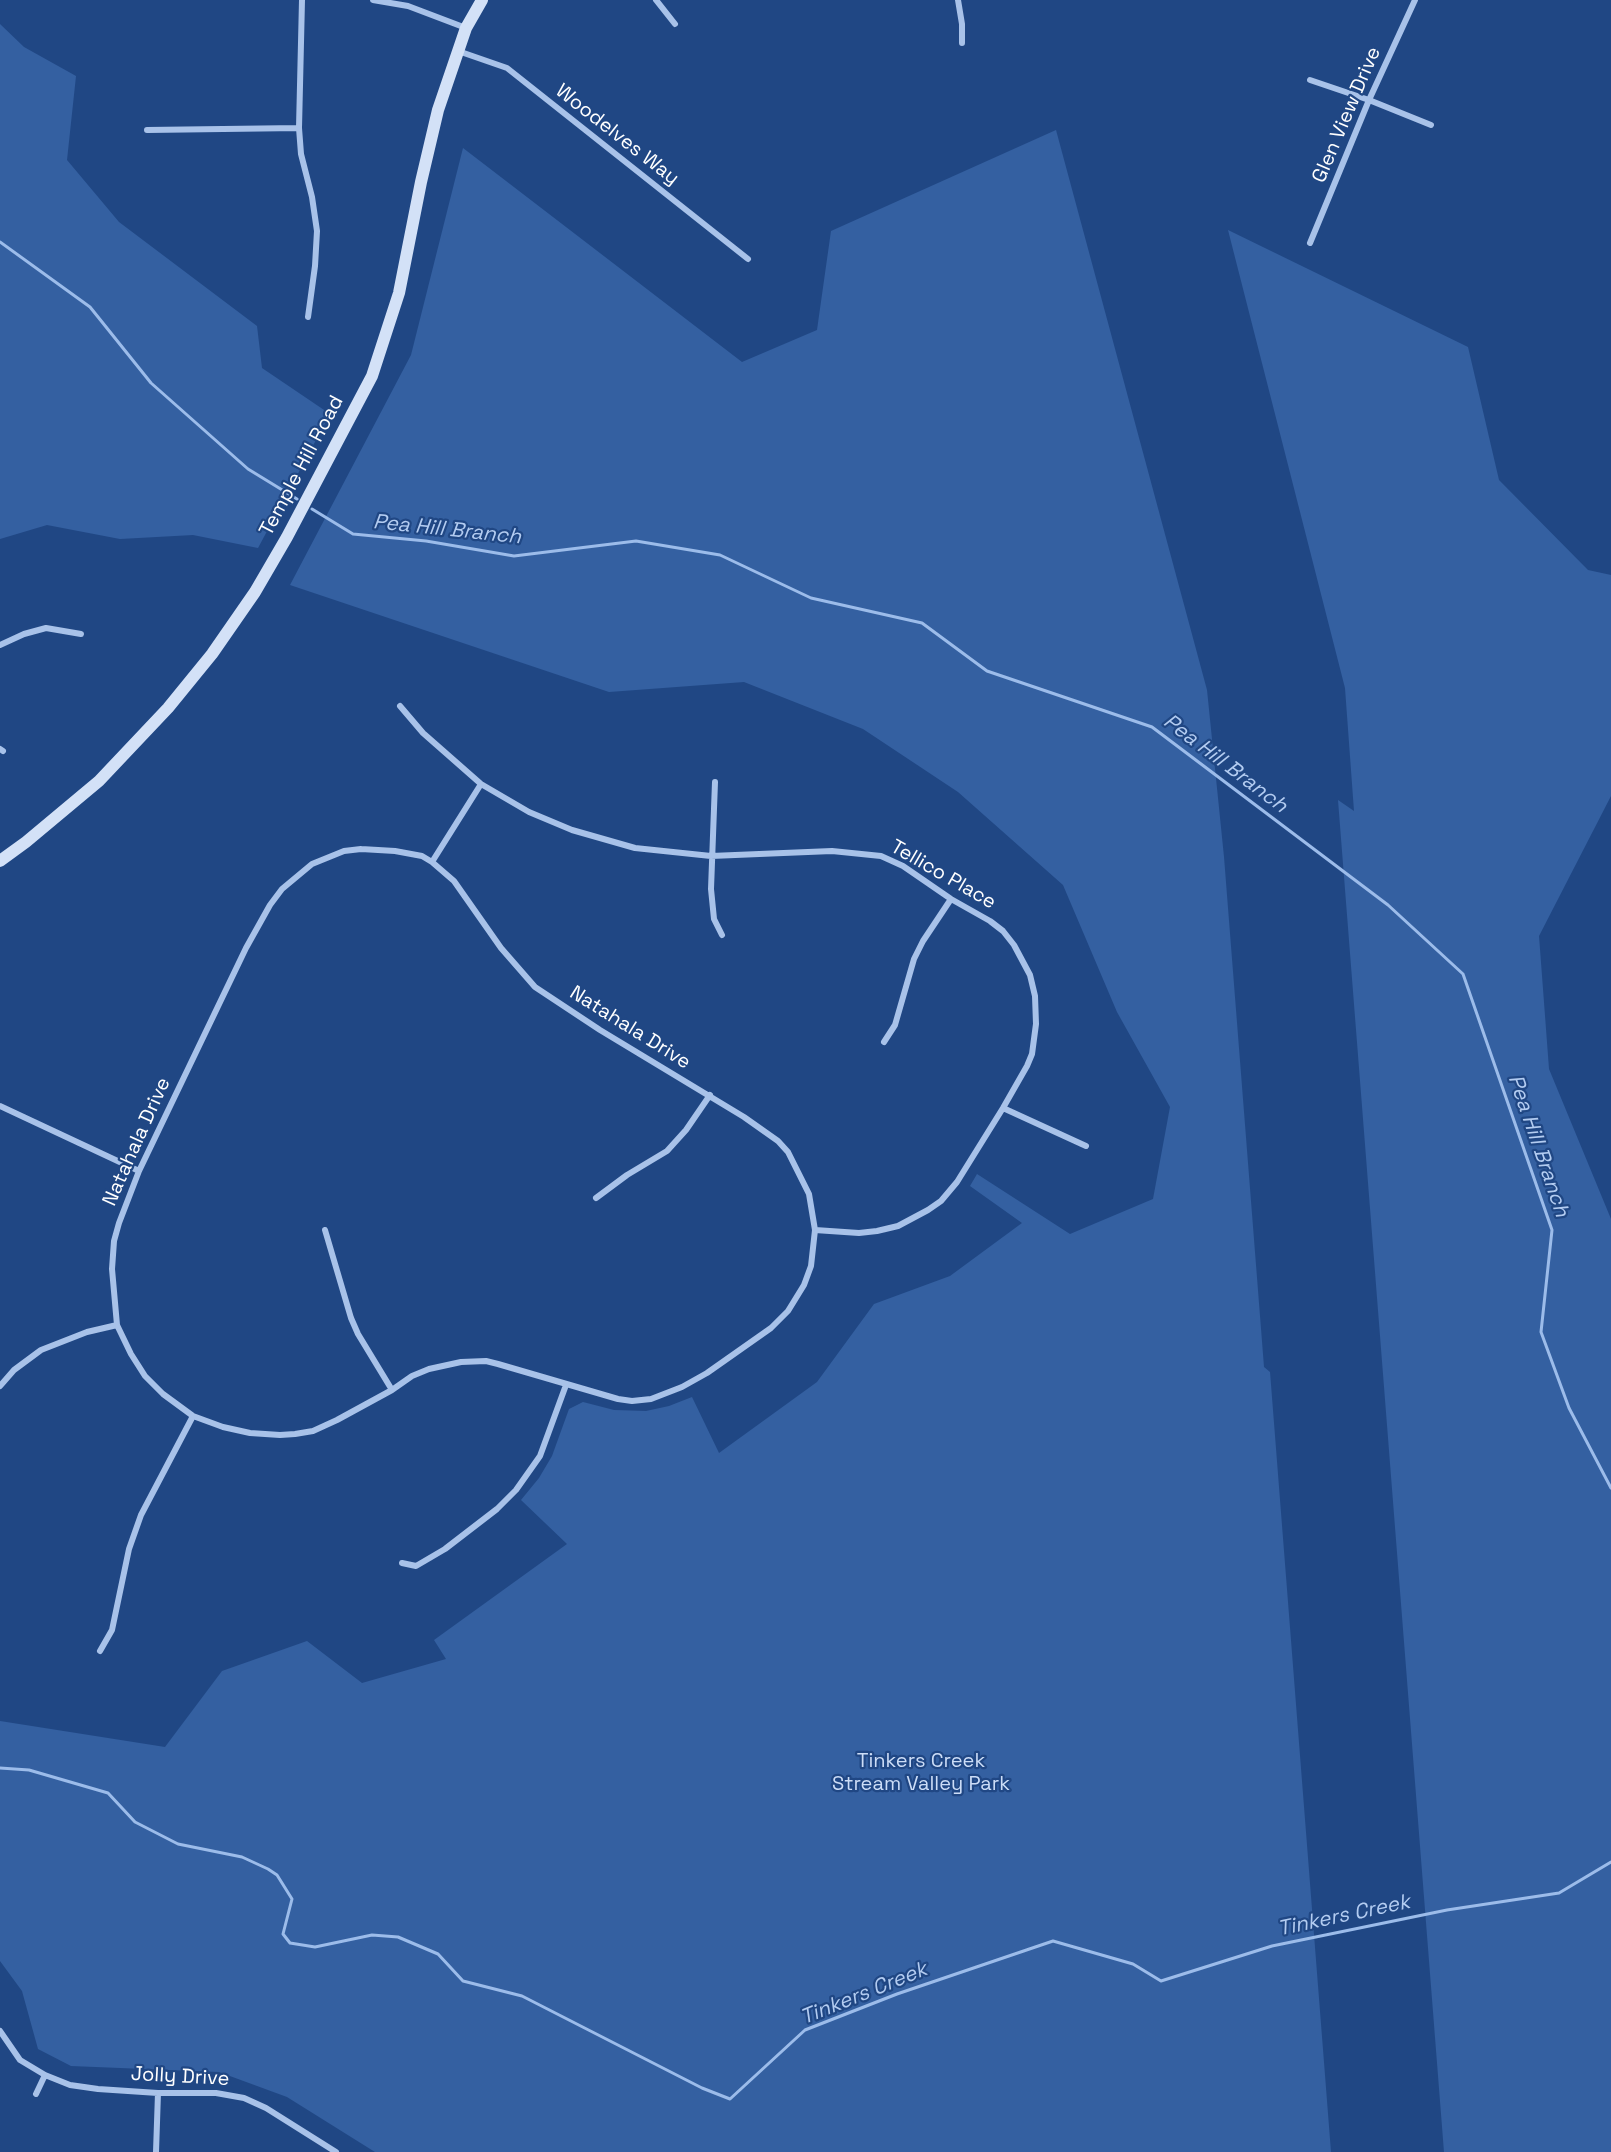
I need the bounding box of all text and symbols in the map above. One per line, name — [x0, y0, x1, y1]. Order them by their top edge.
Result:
street label: Glen View Drive — [1308, 43, 1386, 187]
street label: Woodelves Way — [550, 79, 684, 191]
street label: Temple Hill Road — [255, 392, 349, 540]
water label: Pea Hill Branch — [372, 510, 522, 550]
water label: Pea Hill Branch — [1158, 709, 1292, 819]
street label: Tellico Place — [886, 835, 1000, 915]
street label: Natahala Drive — [565, 981, 695, 1075]
water label: Pea Hill Branch — [1502, 1072, 1574, 1220]
street label: Natahala Drive — [98, 1074, 176, 1210]
park label: Tinkers Creek Stream Valley Park — [832, 1750, 1010, 1797]
water label: Tinkers Creek — [1275, 1890, 1413, 1942]
water label: Tinkers Creek — [797, 1957, 931, 2031]
street label: Jolly Drive — [130, 2062, 230, 2092]

